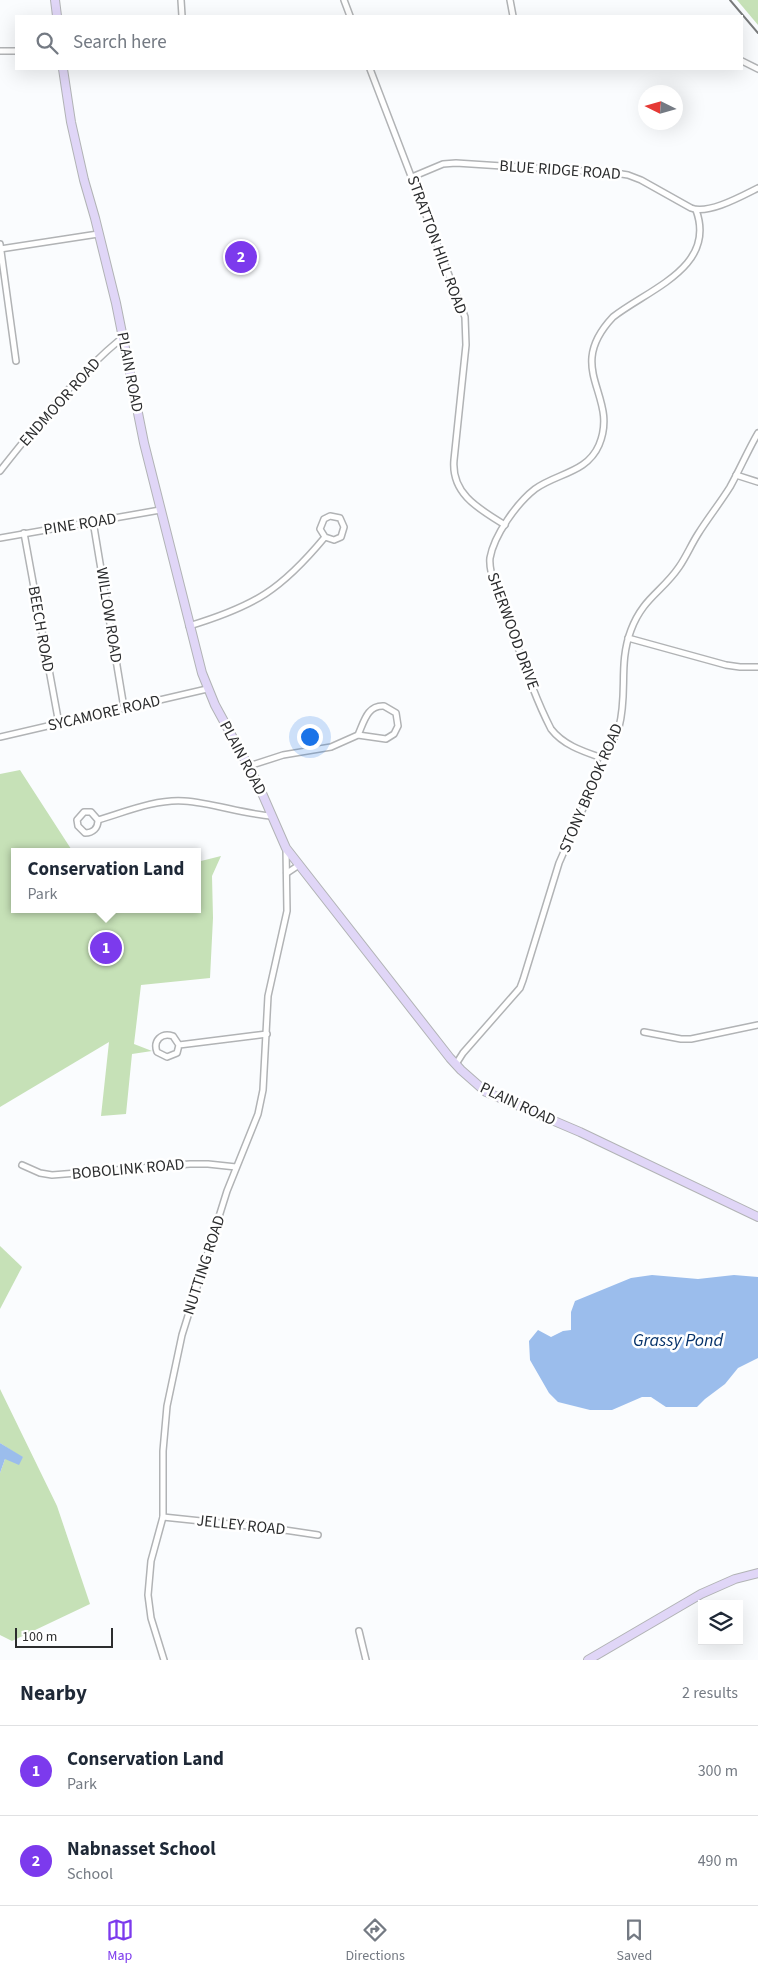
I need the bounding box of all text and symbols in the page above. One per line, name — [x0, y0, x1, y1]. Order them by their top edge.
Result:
search box — [15, 15, 743, 70]
icon: search — [33, 29, 61, 57]
text: Search here — [73, 29, 167, 56]
north arrow — [638, 85, 683, 130]
street label: BLUE RIDGE ROAD — [499, 155, 621, 185]
street label: STRATTON HILL ROAD — [402, 173, 472, 318]
pin: 2 — [225, 238, 257, 276]
street label: PLAIN ROAD — [111, 330, 149, 414]
street label: ENDMOOR ROAD — [14, 353, 106, 451]
street label: PINE ROAD — [42, 507, 118, 541]
street label: WILLOW ROAD — [91, 566, 127, 664]
street label: SHERWOOD DRIVE — [482, 569, 544, 693]
street label: BEECH ROAD — [23, 584, 59, 674]
street label: SYCAMORE ROAD — [46, 689, 162, 737]
street label: PLAIN ROAD — [214, 717, 272, 799]
street label: STONY BROOK ROAD — [554, 720, 628, 856]
your location — [297, 724, 323, 750]
popup — [11, 848, 201, 913]
text: Conservation Land — [28, 856, 185, 883]
text: Park — [28, 883, 57, 905]
pin: 1 — [90, 929, 122, 967]
street label: PLAIN ROAD — [476, 1077, 560, 1131]
street label: BOBOLINK ROAD — [71, 1153, 185, 1185]
street label: NUTTING ROAD — [178, 1212, 231, 1318]
water label: Grassy Pond — [633, 1328, 723, 1353]
street label: JELLEY ROAD — [196, 1509, 287, 1541]
map controls — [698, 1600, 743, 1645]
button: layers — [698, 1600, 743, 1645]
scale bar — [15, 1625, 112, 1648]
text: 100 m — [22, 1627, 57, 1647]
text: Nearby — [20, 1678, 87, 1708]
text: 2 results — [682, 1682, 738, 1704]
text: Conservation Land — [67, 1746, 224, 1773]
text: 1 — [32, 1760, 40, 1782]
text: 300 m — [698, 1760, 738, 1782]
text: Park — [67, 1773, 97, 1795]
text: Nabnasset School — [67, 1836, 216, 1863]
text: 2 — [32, 1850, 40, 1872]
text: 490 m — [698, 1850, 738, 1872]
text: School — [67, 1863, 113, 1885]
tab: Map — [106, 1916, 134, 1966]
tab: Directions — [346, 1916, 405, 1966]
tab: Saved — [616, 1916, 652, 1966]

